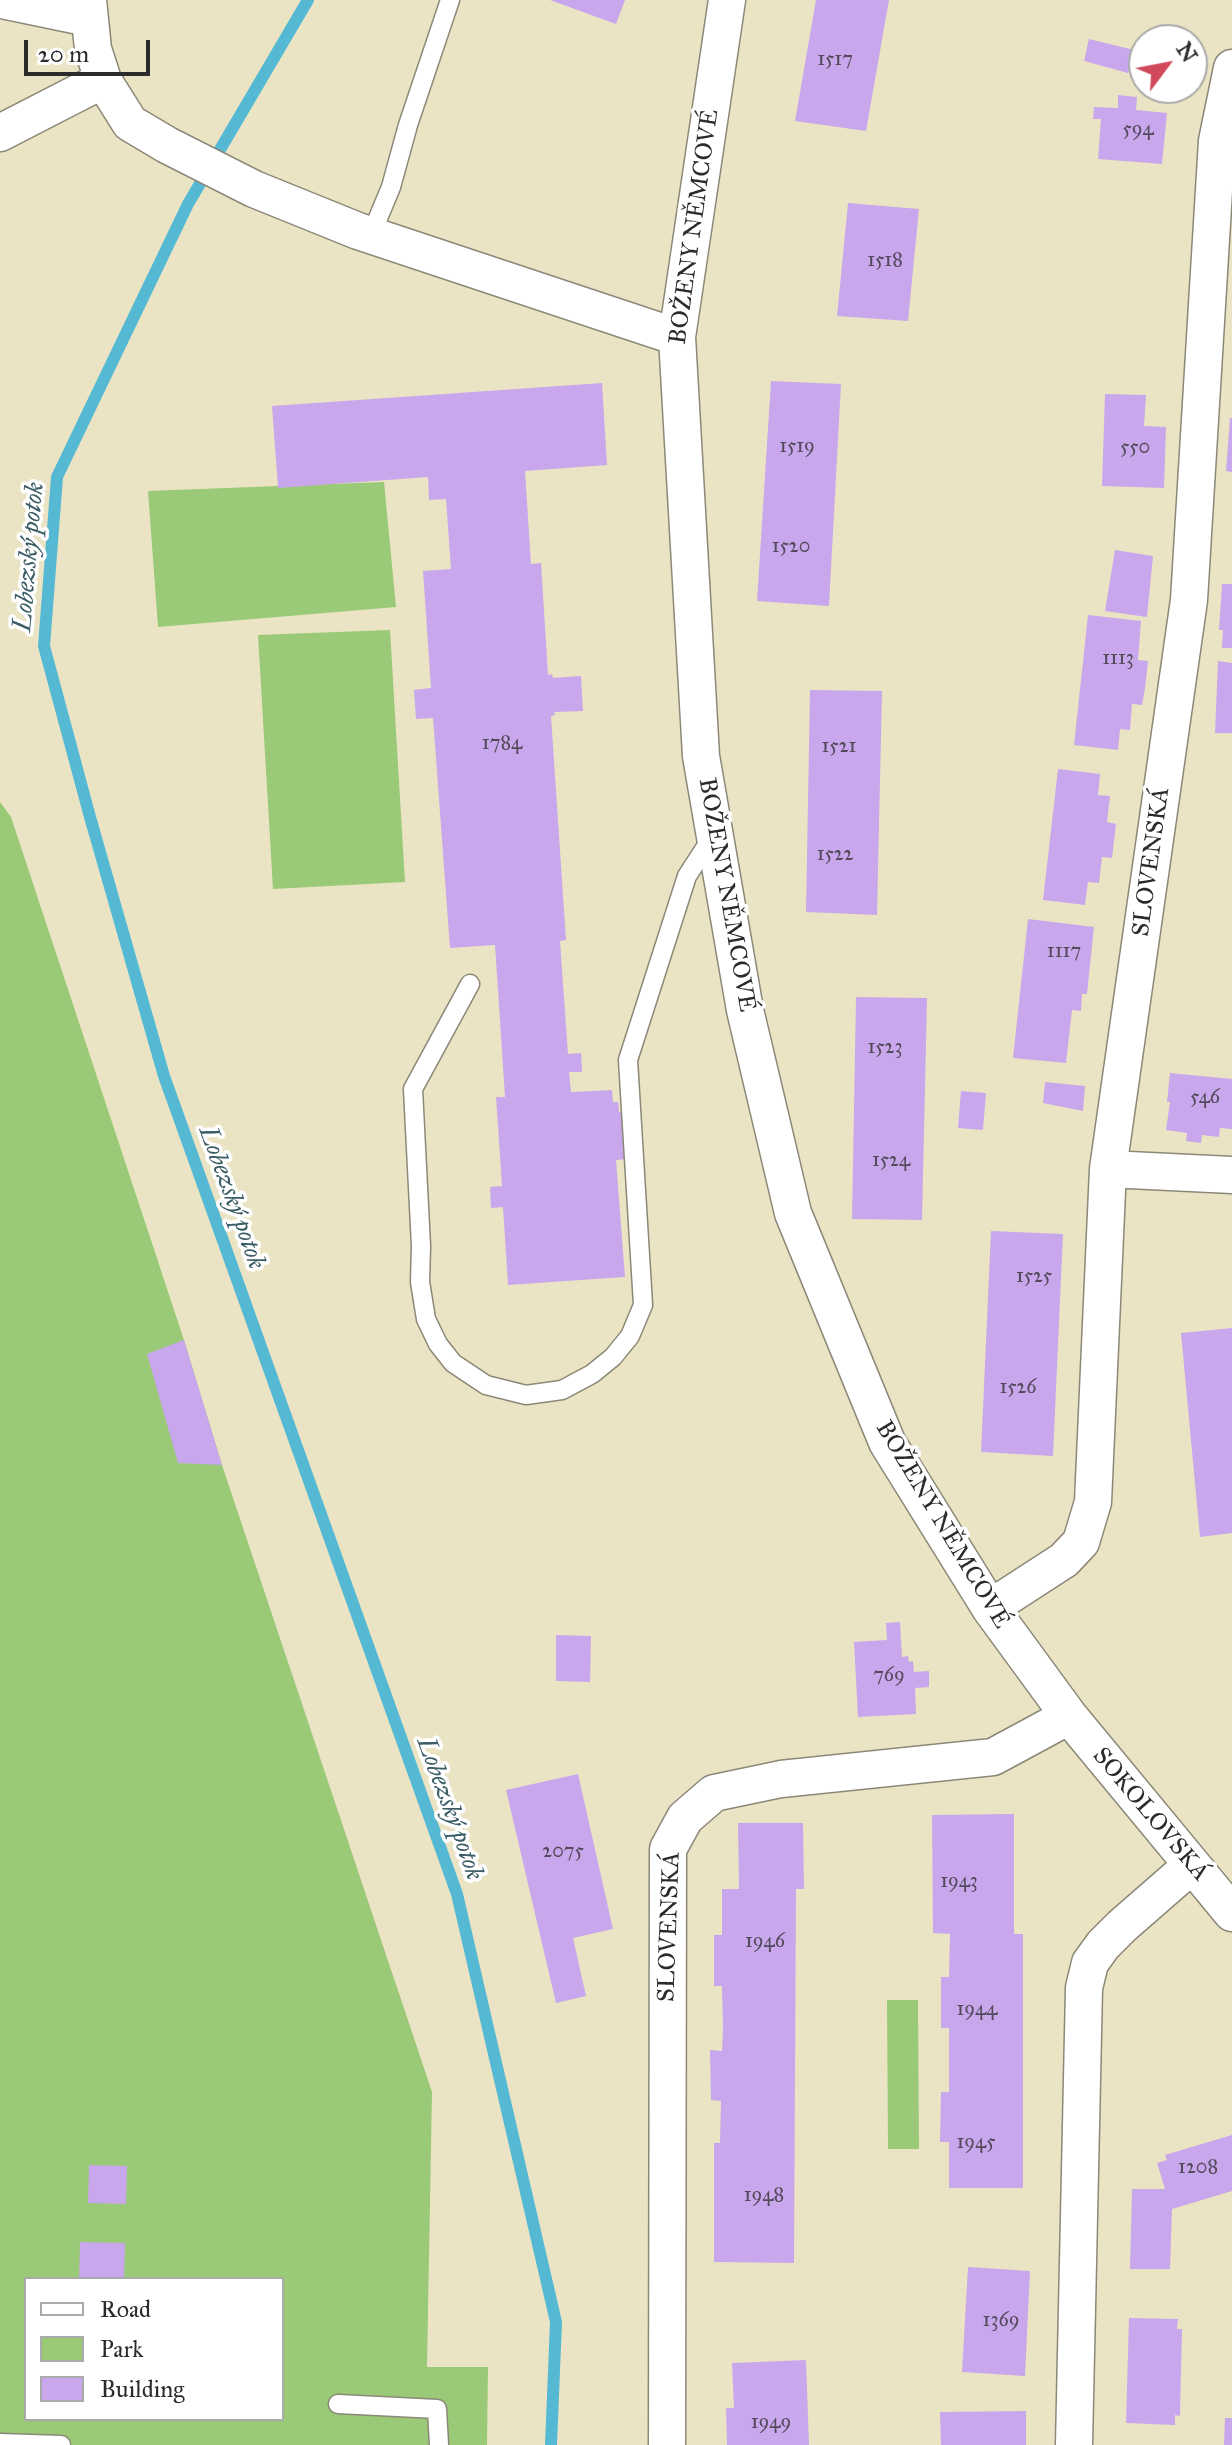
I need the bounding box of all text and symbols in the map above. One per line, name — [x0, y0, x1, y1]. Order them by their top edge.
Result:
scale bar — [28, 24, 154, 74]
north arrow — [1128, 24, 1208, 104]
text: N — [1171, 37, 1203, 67]
text: 20 m — [38, 39, 89, 69]
house number: 1517 — [817, 48, 853, 72]
street label: BOŽENY NĚMCOVÉ — [664, 108, 726, 346]
house number: 594 — [1122, 118, 1154, 142]
house number: 1518 — [867, 249, 903, 273]
house number: 1519 — [779, 435, 815, 459]
house number: 550 — [1120, 436, 1150, 460]
water label: Lobezský potok — [8, 481, 52, 633]
house number: 1520 — [772, 535, 810, 559]
house number: 1113 — [1102, 647, 1134, 671]
house number: 1784 — [482, 732, 522, 756]
house number: 1521 — [822, 735, 856, 759]
street label: BOŽENY NĚMCOVÉ — [691, 776, 761, 1014]
street label: SLOVENSKÁ — [1127, 786, 1177, 938]
house number: 1522 — [817, 843, 853, 867]
house number: 1117 — [1047, 940, 1081, 964]
house number: 1523 — [868, 1036, 902, 1060]
house number: 546 — [1190, 1086, 1220, 1110]
water label: Lobezský potok — [191, 1122, 271, 1274]
house number: 1524 — [872, 1149, 910, 1173]
house number: 1525 — [1016, 1265, 1052, 1289]
house number: 1526 — [999, 1376, 1037, 1400]
street label: BOŽENY NĚMCOVÉ — [869, 1416, 1015, 1634]
house number: 769 — [873, 1664, 905, 1688]
water label: Lobezský potok — [409, 1733, 489, 1885]
street label: SOKOLOVSKÁ — [1086, 1742, 1214, 1888]
house number: 2075 — [542, 1840, 584, 1864]
street label: SLOVENSKÁ — [653, 1851, 687, 2003]
house number: 1943 — [940, 1870, 978, 1894]
house number: 1946 — [745, 1930, 785, 1954]
house number: 1944 — [957, 1998, 997, 2022]
house number: 1945 — [957, 2131, 995, 2155]
house number: 1208 — [1178, 2156, 1218, 2180]
house number: 1948 — [744, 2184, 784, 2208]
legend — [24, 2277, 284, 2421]
text: Road — [100, 2294, 151, 2324]
house number: 1369 — [983, 2309, 1019, 2333]
text: Park — [100, 2334, 143, 2364]
text: Building — [100, 2374, 185, 2404]
house number: 1949 — [751, 2411, 791, 2435]

